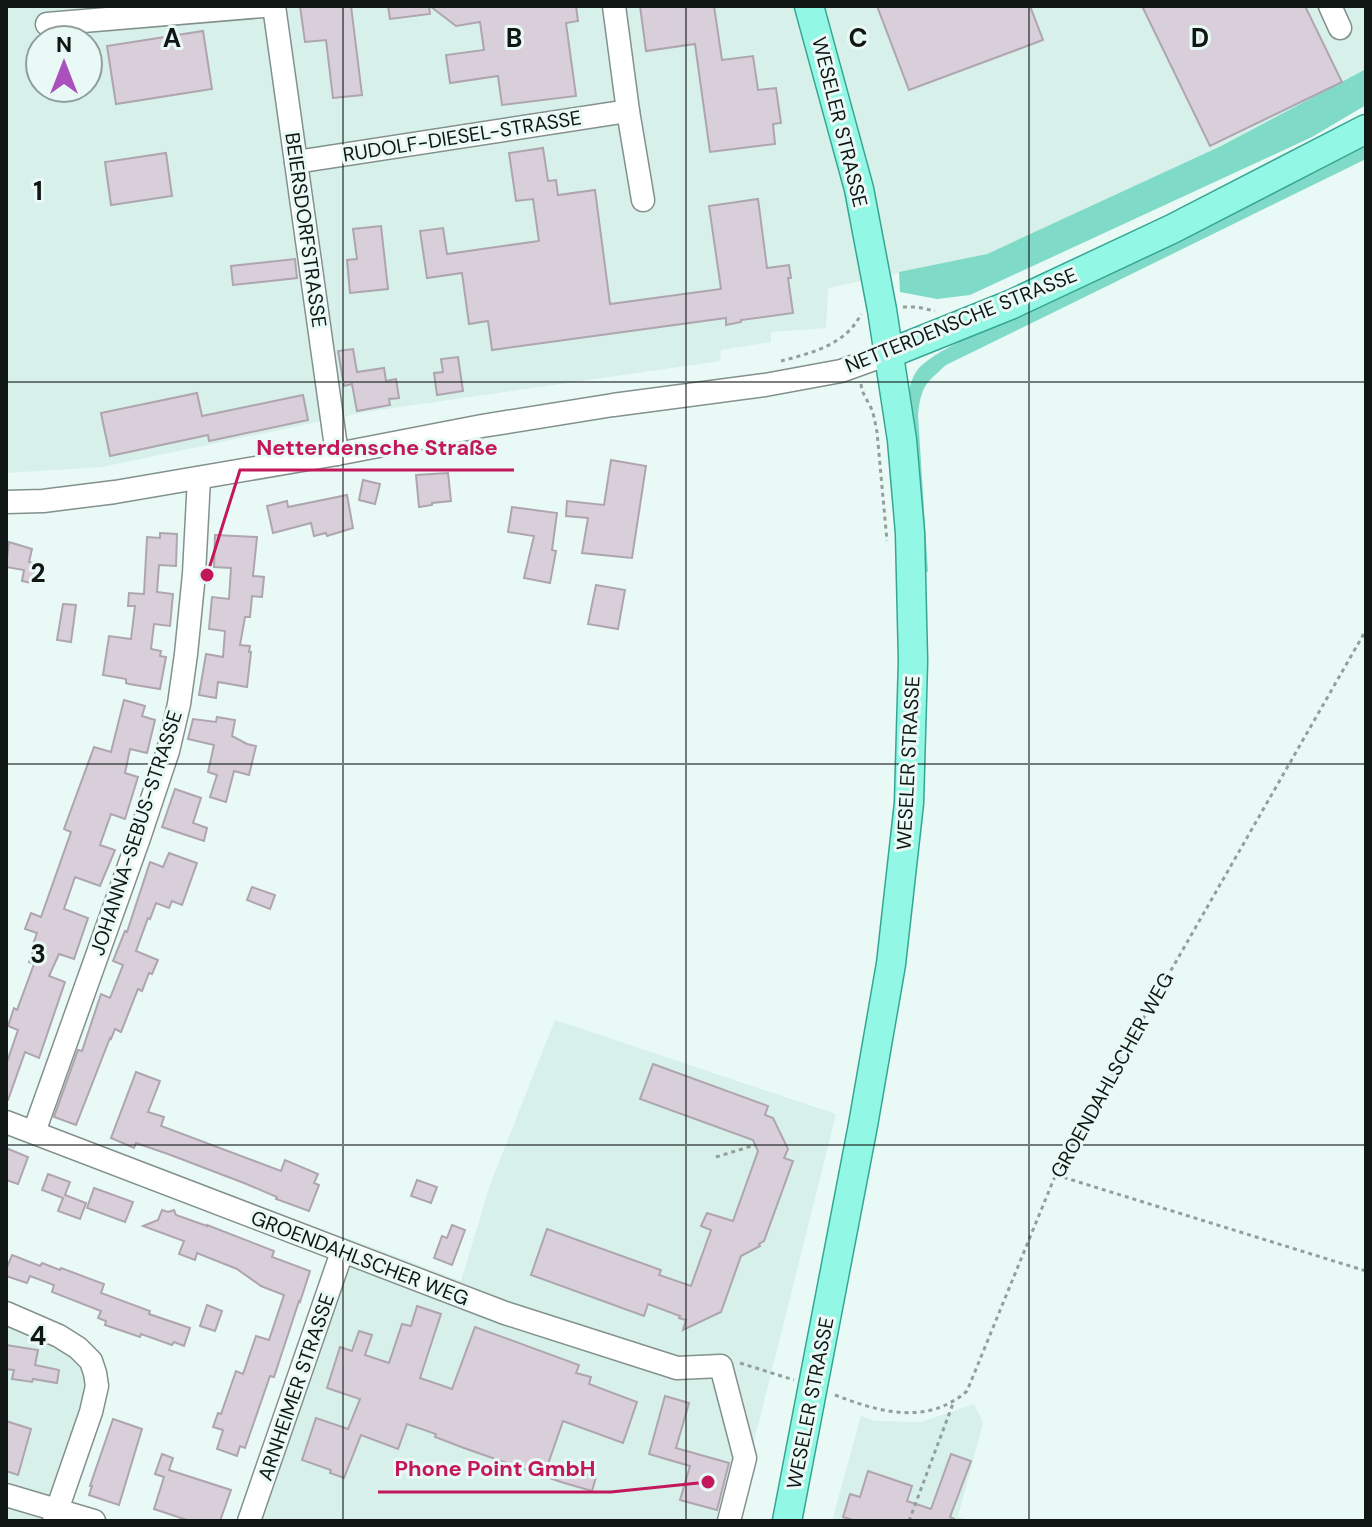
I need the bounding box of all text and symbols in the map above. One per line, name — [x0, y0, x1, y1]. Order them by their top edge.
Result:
text: A — [163, 21, 181, 55]
text: B — [506, 21, 522, 55]
text: C — [848, 21, 868, 55]
text: D — [1191, 21, 1209, 55]
north arrow — [24, 24, 104, 104]
text: N — [56, 30, 72, 59]
street label: WESELER STRASSE — [806, 34, 874, 210]
street label: RUDOLF-DIESEL-STRASSE — [341, 104, 583, 168]
street label: BEIERSDORFSTRASSE — [279, 131, 333, 329]
text: 1 — [33, 174, 43, 208]
street label: NETTERDENSCHE STRASSE — [841, 262, 1081, 378]
callout: Netterdensche Straße — [240, 424, 514, 470]
text: Netterdensche Straße — [256, 433, 498, 462]
text: 2 — [30, 556, 46, 590]
street label: WESELER STRASSE — [890, 675, 926, 851]
street label: JOHANNA-SEBUS-STRASSE — [84, 707, 188, 959]
text: 3 — [30, 937, 46, 971]
street label: GROENDAHLSCHER WEG — [1045, 968, 1179, 1182]
street label: GROENDAHLSCHER WEG — [247, 1204, 473, 1312]
street label: ARNHEIMER STRASSE — [252, 1290, 340, 1484]
street label: WESELER STRASSE — [781, 1315, 839, 1491]
text: 4 — [30, 1319, 46, 1353]
callout: Phone Point GmbH — [378, 1446, 611, 1492]
text: Phone Point GmbH — [394, 1454, 596, 1483]

